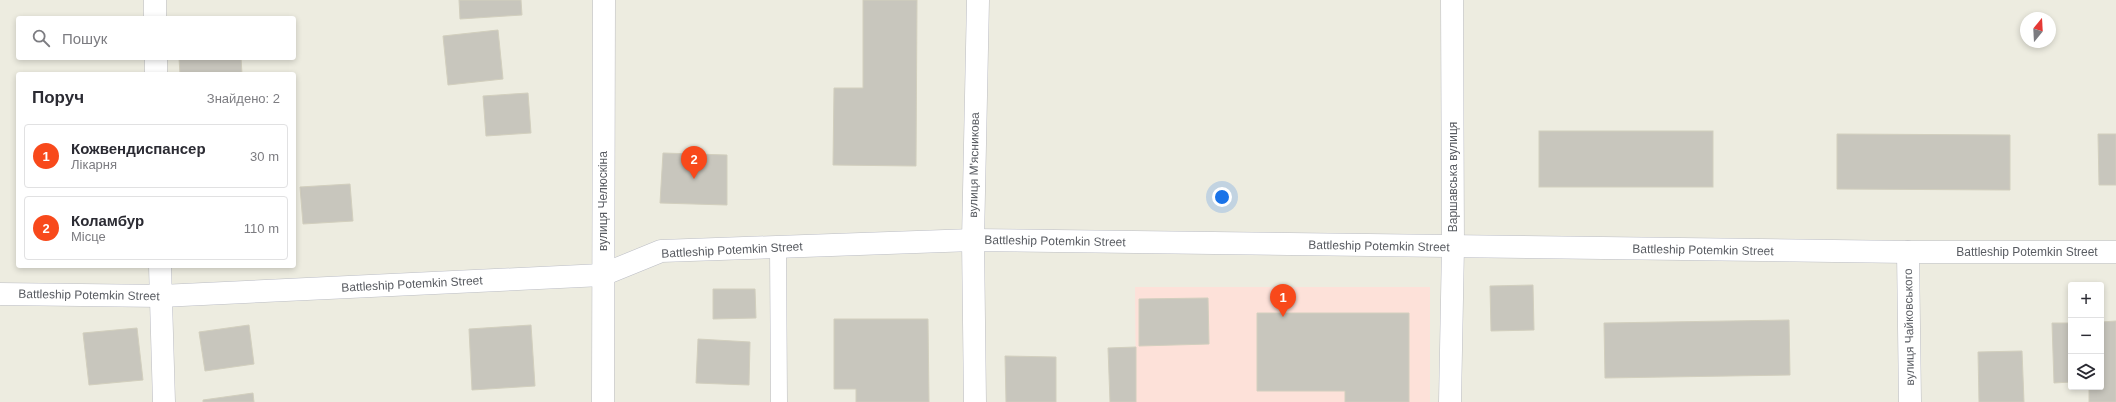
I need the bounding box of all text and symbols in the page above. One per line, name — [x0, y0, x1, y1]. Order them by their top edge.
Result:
north arrow — [2020, 12, 2056, 48]
search box — [16, 16, 296, 60]
icon: search — [30, 27, 52, 49]
text: Пошук — [62, 30, 107, 47]
text: Поруч — [32, 88, 84, 107]
text: Знайдено: 2 — [207, 91, 280, 106]
street label: вулиця М'ясникова — [966, 112, 982, 218]
street label: Варшавська вулиця — [1446, 122, 1460, 232]
text: Кожвендиспансер — [71, 140, 206, 157]
pin: 2 — [681, 146, 707, 179]
text: 1 — [42, 149, 50, 164]
text: 30 m — [250, 149, 279, 164]
street label: вулиця Челюскіна — [596, 151, 610, 251]
text: Лікарня — [71, 157, 117, 172]
your location — [1212, 187, 1232, 207]
text: Коламбур — [71, 212, 144, 229]
text: 2 — [42, 221, 50, 236]
text: 110 m — [244, 221, 279, 236]
text: Місце — [71, 229, 106, 244]
street label: Battleship Potemkin Street — [984, 233, 1126, 249]
street label: Battleship Potemkin Street — [1308, 238, 1450, 254]
street label: Battleship Potemkin Street — [661, 239, 804, 261]
street label: Battleship Potemkin Street — [1632, 242, 1774, 258]
street label: Battleship Potemkin Street — [1956, 245, 2098, 259]
street label: вулиця Чайковського — [1901, 268, 1917, 386]
street label: Battleship Potemkin Street — [341, 273, 484, 295]
map controls — [2068, 282, 2104, 390]
button: + — [2068, 282, 2104, 318]
pin: 1 — [1270, 284, 1296, 317]
street label: Battleship Potemkin Street — [18, 287, 160, 303]
button: − — [2068, 318, 2104, 354]
button: layers — [2068, 354, 2104, 390]

